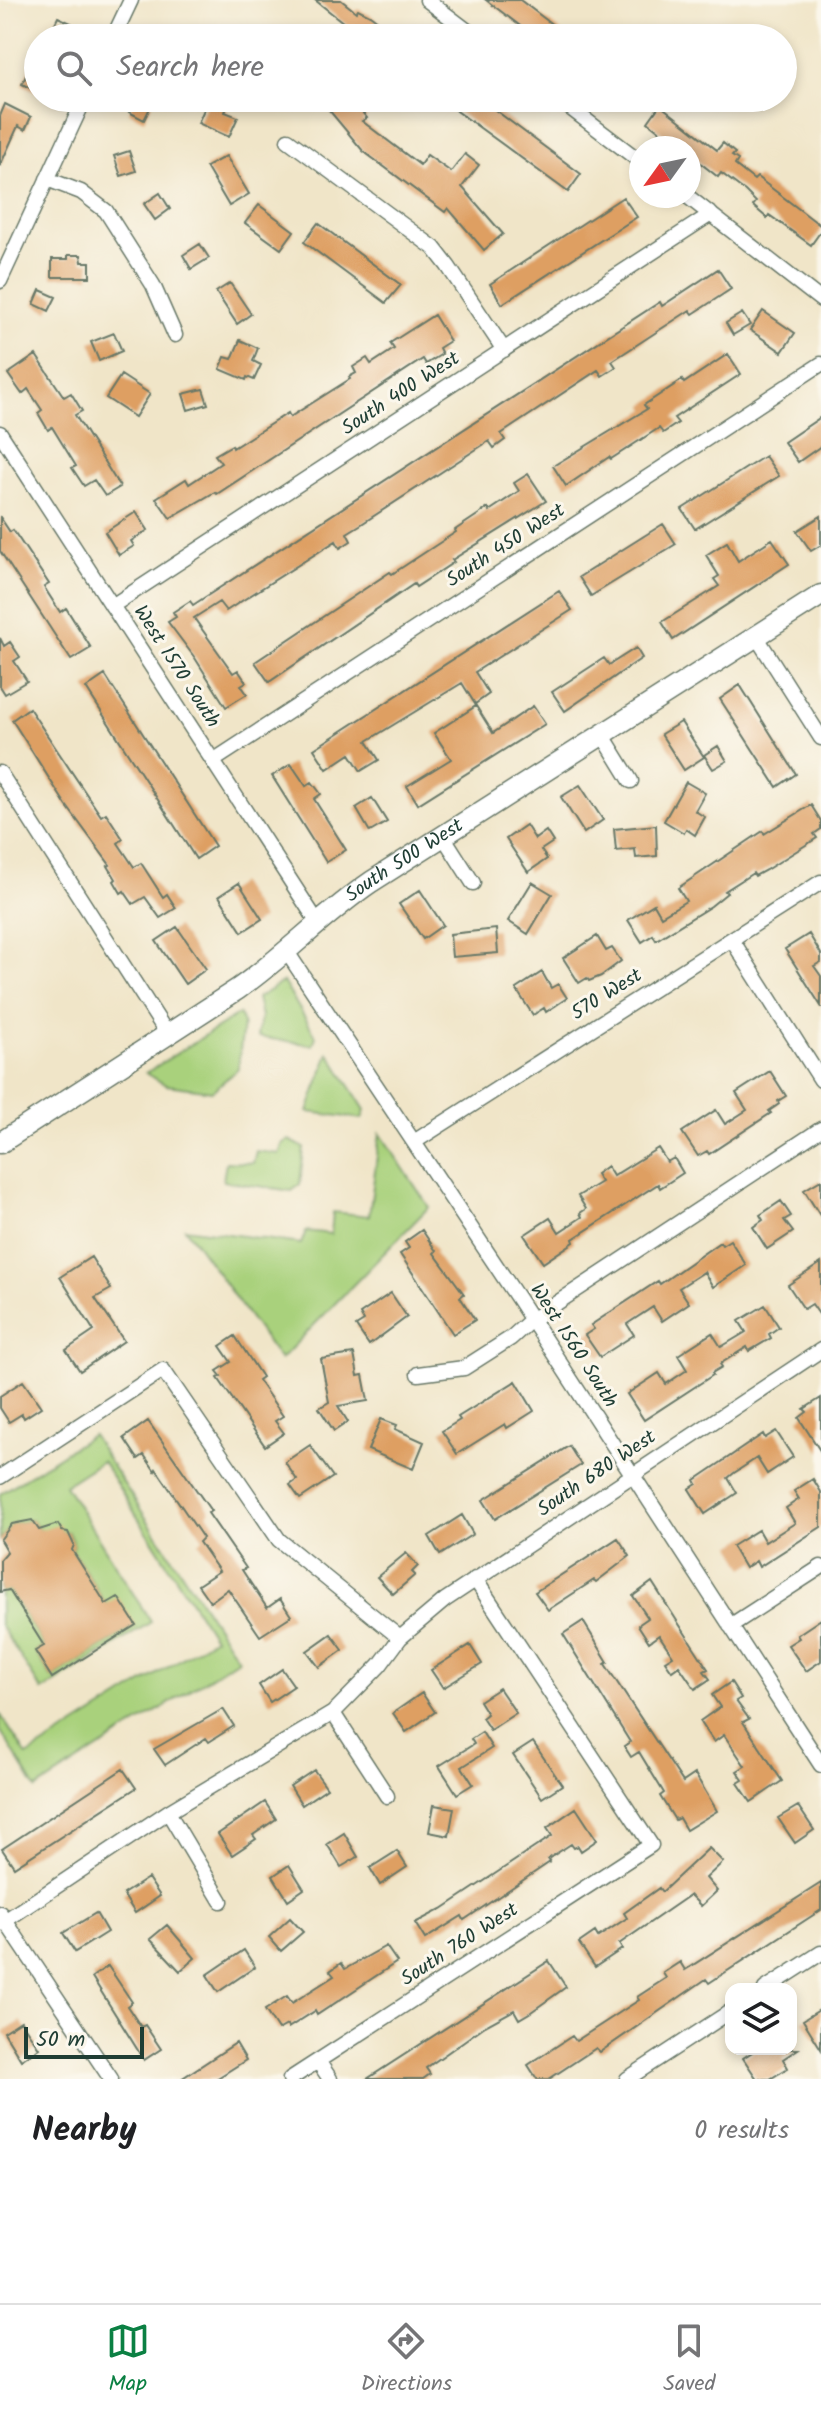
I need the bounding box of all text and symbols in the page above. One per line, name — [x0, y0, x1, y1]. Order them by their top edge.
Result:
search box — [24, 24, 797, 112]
text: Search here — [116, 44, 264, 92]
icon: search — [52, 46, 96, 90]
north arrow — [629, 136, 701, 208]
street label: South 400 West — [335, 343, 467, 444]
street label: South 450 West — [440, 495, 572, 597]
street label: West 1570 South — [124, 599, 228, 735]
street label: South 500 West — [339, 811, 470, 911]
street label: 570 West — [565, 960, 649, 1029]
street label: West 1560 South — [521, 1277, 625, 1415]
street label: South 680 West — [531, 1422, 663, 1526]
street label: South 760 West — [395, 1895, 526, 1995]
map controls — [725, 1983, 797, 2055]
button: layers — [725, 1983, 797, 2055]
scale bar — [24, 2023, 144, 2059]
text: 50 m — [36, 2023, 85, 2058]
text: Nearby — [32, 2104, 137, 2158]
text: 0 results — [694, 2110, 789, 2152]
tab: Map — [106, 2319, 150, 2402]
tab: Directions — [361, 2319, 452, 2402]
tab: Saved — [663, 2319, 715, 2402]

